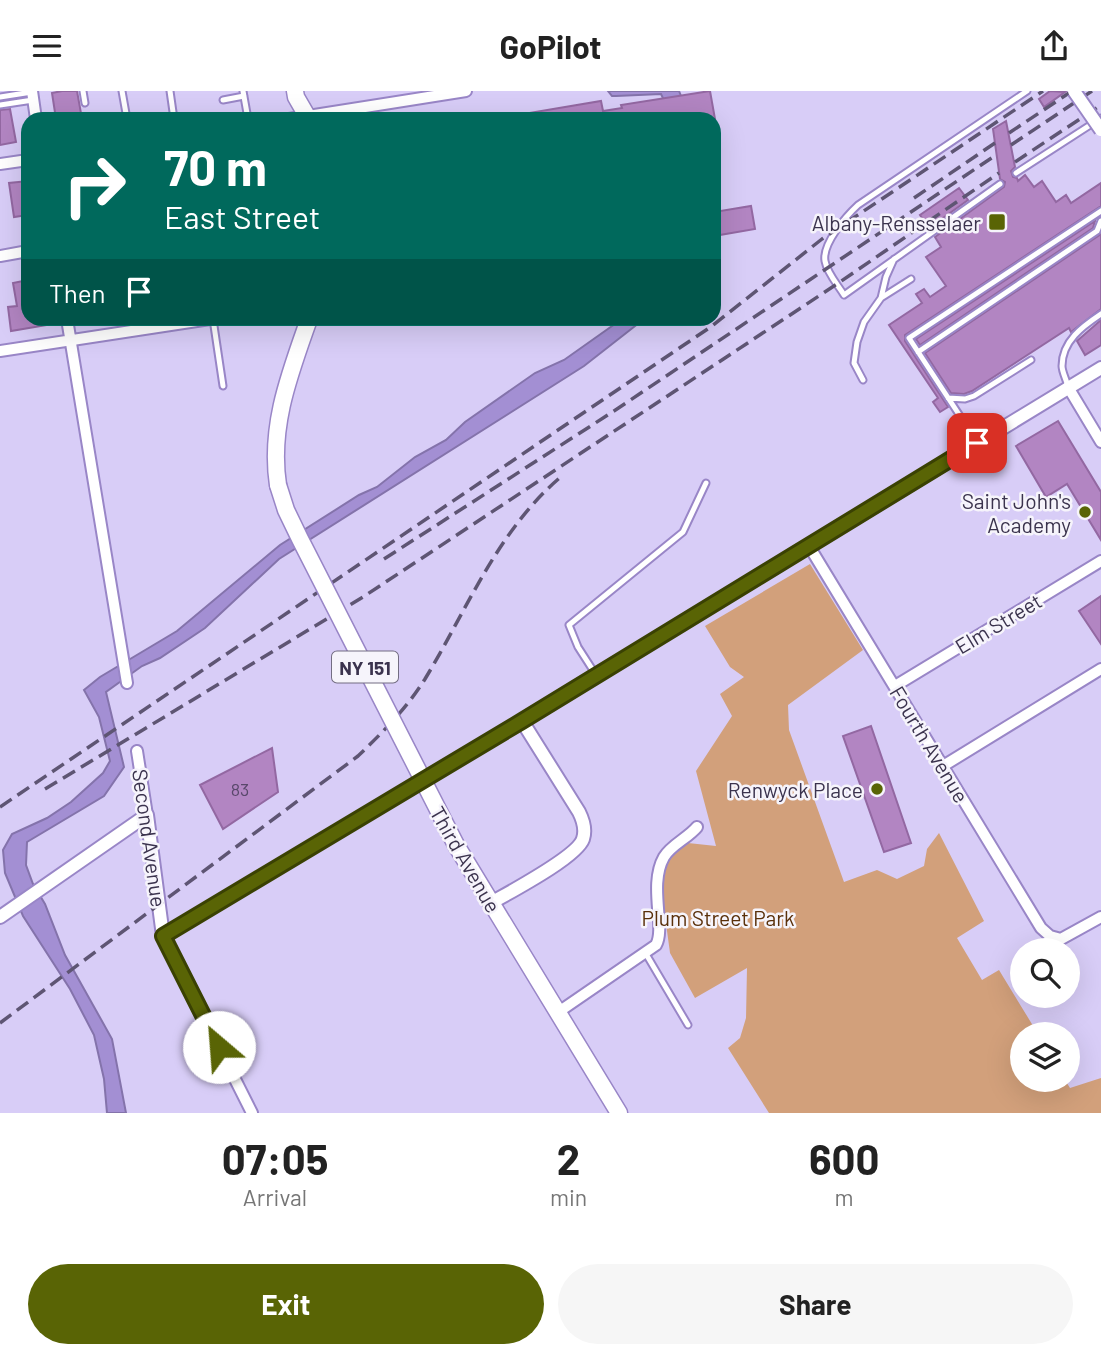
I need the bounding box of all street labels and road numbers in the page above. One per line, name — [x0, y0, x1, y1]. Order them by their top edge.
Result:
street label: Elm Street — [950, 587, 1046, 659]
road number: NY 151 — [332, 652, 398, 683]
street label: Fourth Avenue — [885, 681, 975, 807]
street label: Second Avenue — [128, 767, 172, 909]
street label: Third Avenue — [426, 801, 506, 917]

